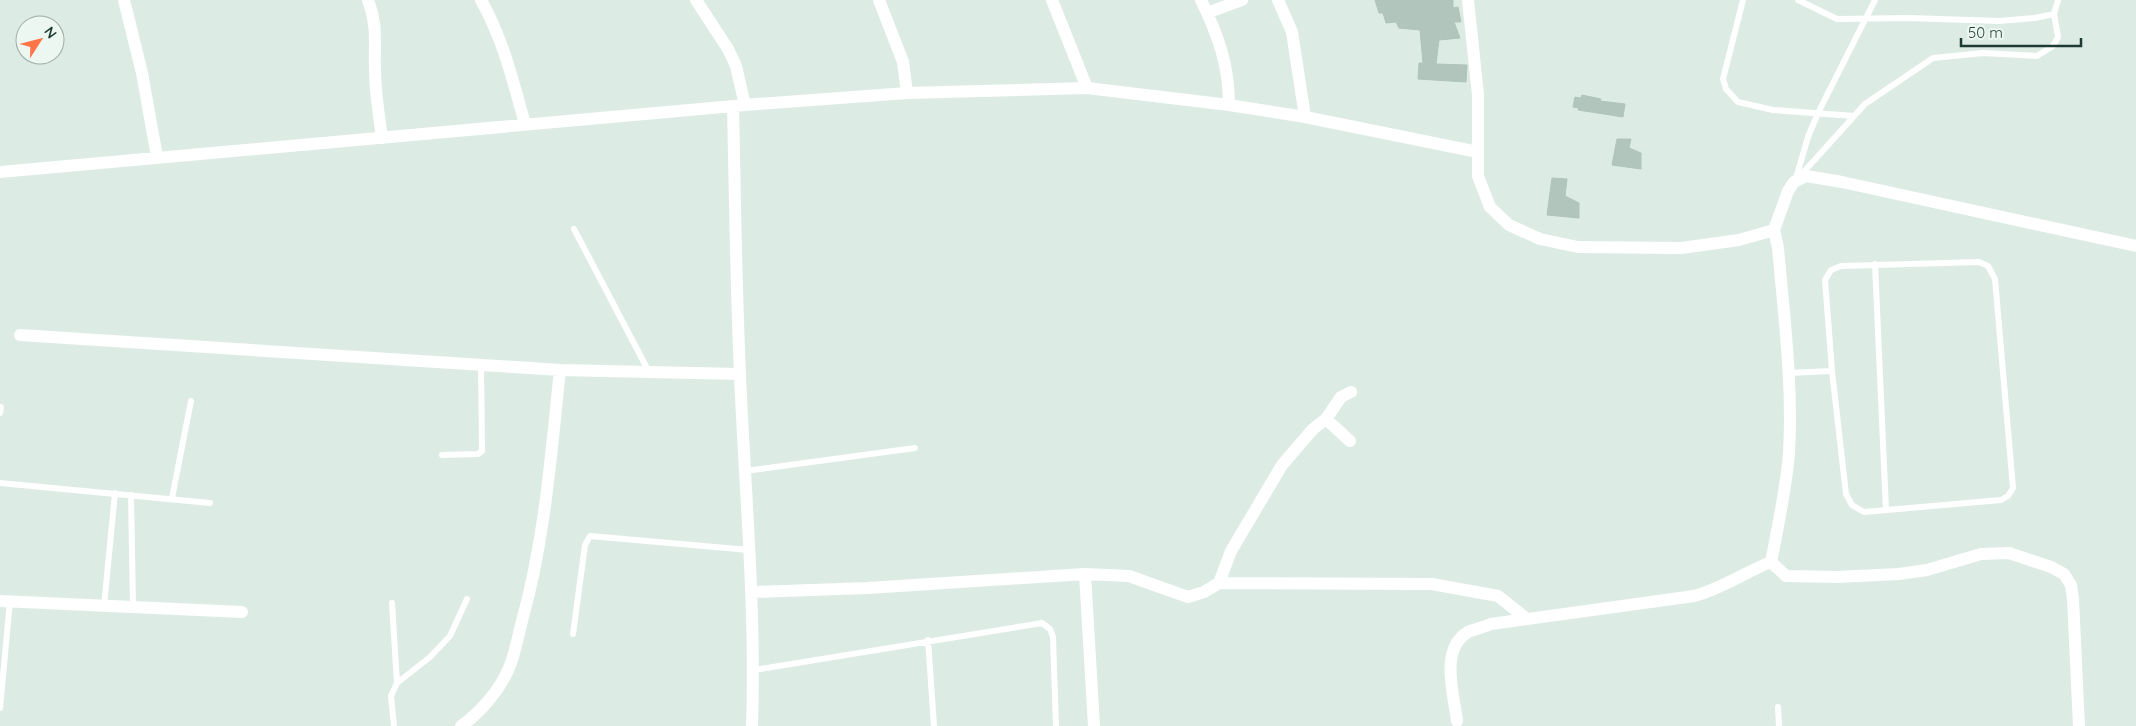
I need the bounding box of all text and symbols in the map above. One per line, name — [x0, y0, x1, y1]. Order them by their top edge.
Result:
north arrow — [15, 15, 65, 65]
scale bar — [1961, 15, 2081, 47]
text: N — [40, 23, 61, 42]
text: 50 m — [1968, 23, 2003, 42]

